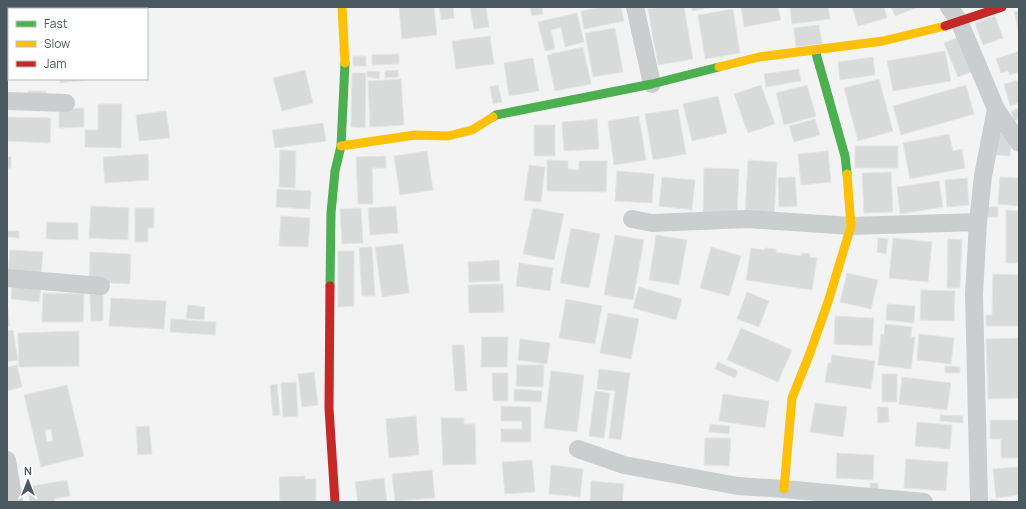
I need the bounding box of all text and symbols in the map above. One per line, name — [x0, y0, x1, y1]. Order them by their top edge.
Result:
legend — [8, 8, 148, 80]
text: Fast — [44, 15, 68, 32]
text: Slow — [44, 35, 70, 52]
text: Jam — [44, 55, 66, 72]
north arrow — [8, 461, 48, 501]
text: N — [24, 463, 32, 478]

